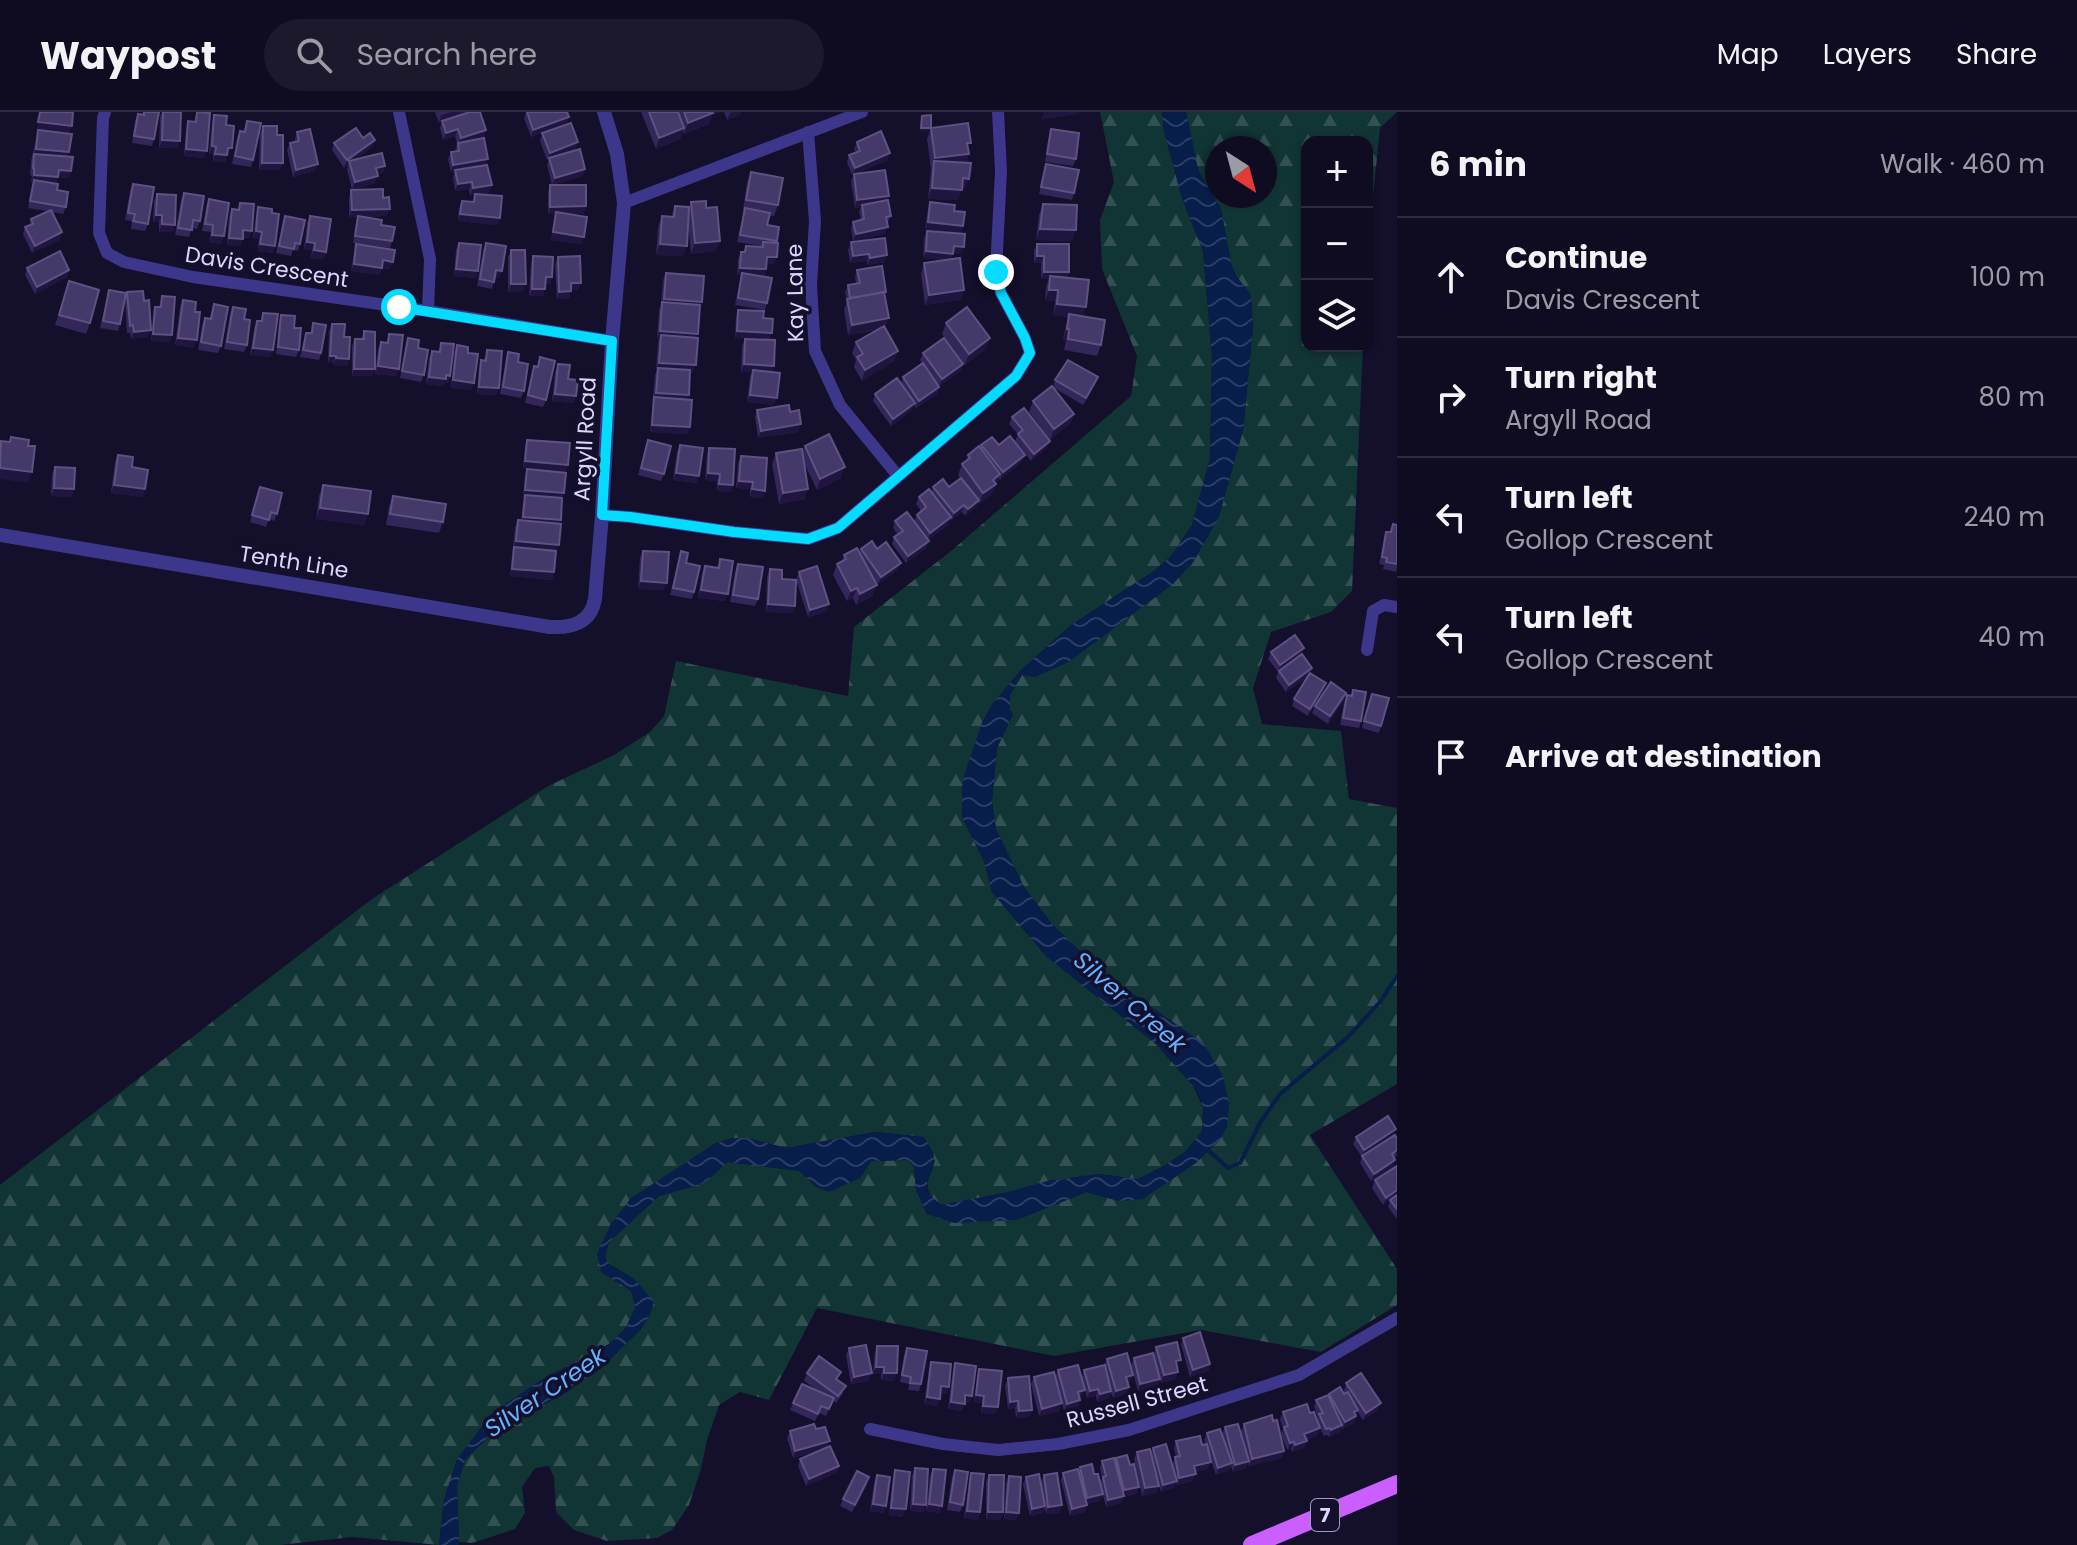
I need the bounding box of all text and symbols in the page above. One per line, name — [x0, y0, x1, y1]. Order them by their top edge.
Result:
search box — [264, 19, 824, 91]
text: Waypost — [40, 29, 216, 82]
icon: search — [292, 33, 336, 77]
text: Search here — [356, 33, 537, 76]
text: Map — [1717, 35, 1779, 74]
text: Layers — [1823, 35, 1912, 74]
text: Share — [1956, 35, 2037, 74]
north arrow — [1205, 136, 1277, 208]
map controls — [1301, 136, 1373, 352]
button: + — [1301, 136, 1373, 208]
text: 6 min — [1429, 140, 1527, 188]
text: Walk · 460 m — [1880, 146, 2045, 182]
button: − — [1301, 208, 1373, 280]
text: Continue — [1505, 236, 1647, 279]
street label: Davis Crescent — [183, 239, 351, 295]
street label: Kay Lane — [779, 244, 811, 342]
route end — [978, 254, 1014, 290]
icon: ahead — [1429, 255, 1473, 299]
text: 100 m — [1970, 259, 2045, 295]
button: layers — [1301, 280, 1373, 352]
text: Davis Crescent — [1505, 282, 1700, 318]
route start — [381, 289, 417, 325]
text: Turn right — [1505, 356, 1657, 399]
icon: right — [1429, 375, 1473, 419]
street label: Argyll Road — [566, 376, 604, 502]
text: 80 m — [1979, 379, 2045, 415]
text: Argyll Road — [1505, 402, 1652, 438]
text: Turn left — [1505, 476, 1633, 519]
icon: left — [1429, 495, 1473, 539]
text: 240 m — [1964, 499, 2045, 535]
text: Gollop Crescent — [1505, 522, 1713, 558]
street label: Tenth Line — [237, 538, 351, 586]
text: Turn left — [1505, 596, 1633, 639]
icon: left — [1429, 615, 1473, 659]
text: 40 m — [1979, 619, 2045, 655]
text: Gollop Crescent — [1505, 642, 1713, 678]
icon: arrive — [1429, 735, 1473, 779]
text: Arrive at destination — [1505, 735, 1822, 778]
water label: Silver Creek — [1066, 944, 1195, 1061]
water label: Silver Creek — [478, 1338, 614, 1445]
street label: Russell Street — [1063, 1368, 1211, 1436]
road number: 7 — [1311, 1499, 1339, 1531]

